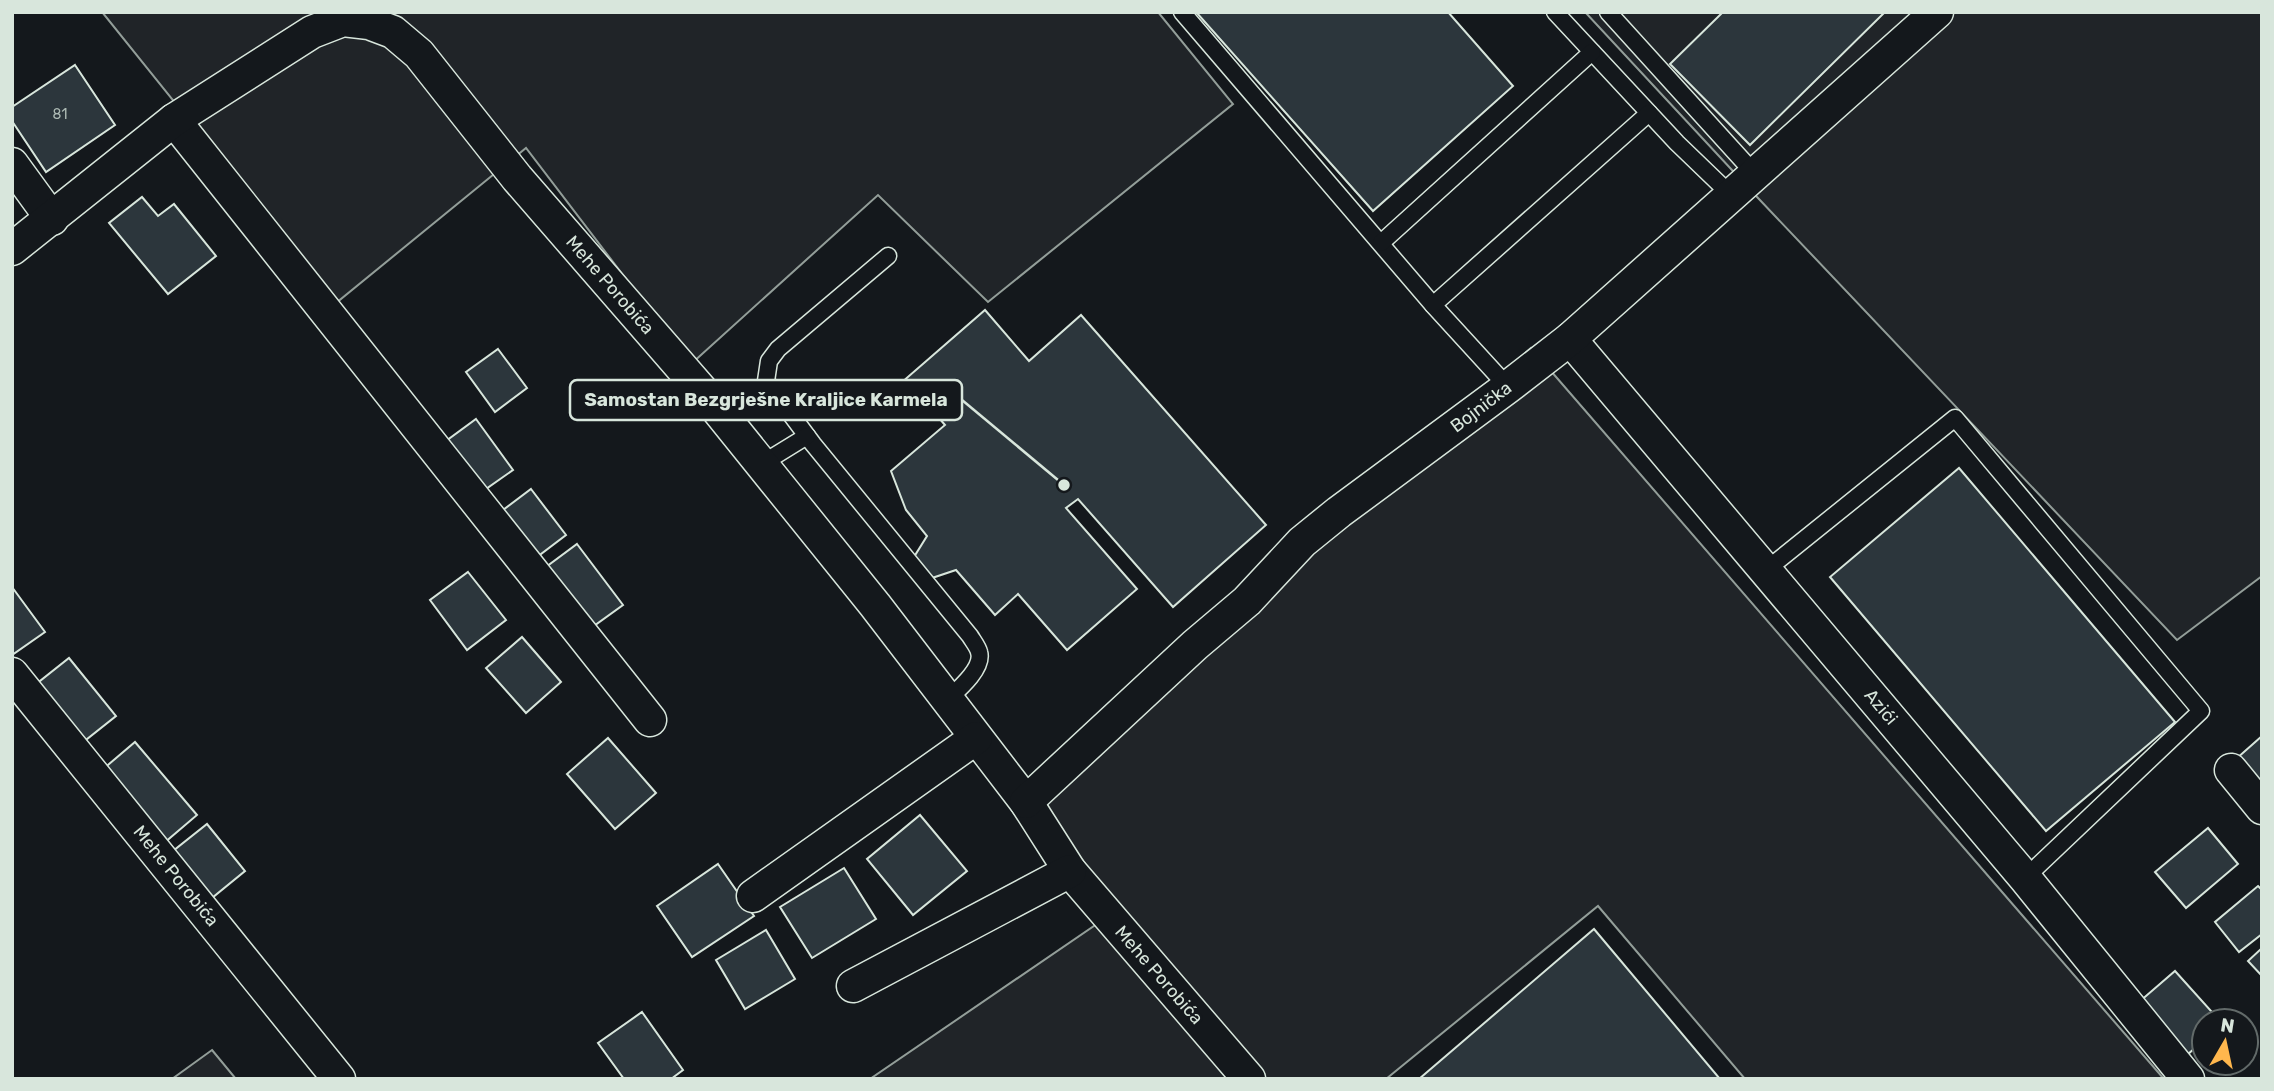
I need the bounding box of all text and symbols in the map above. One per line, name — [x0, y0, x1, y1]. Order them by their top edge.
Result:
house number: 81 — [53, 106, 67, 123]
street label: Mehe Porobića — [561, 231, 659, 339]
street label: Bojnička — [1446, 377, 1516, 437]
callout: Samostan Bezgrješne Kraljice Karmela — [570, 380, 962, 420]
text: Samostan Bezgrješne Kraljice Karmela — [584, 388, 948, 411]
street label: Azići — [1860, 685, 1902, 729]
street label: Mehe Porobića — [129, 821, 223, 931]
street label: Mehe Porobića — [1110, 921, 1208, 1029]
north arrow — [2190, 1007, 2260, 1077]
text: N — [2219, 1013, 2236, 1038]

